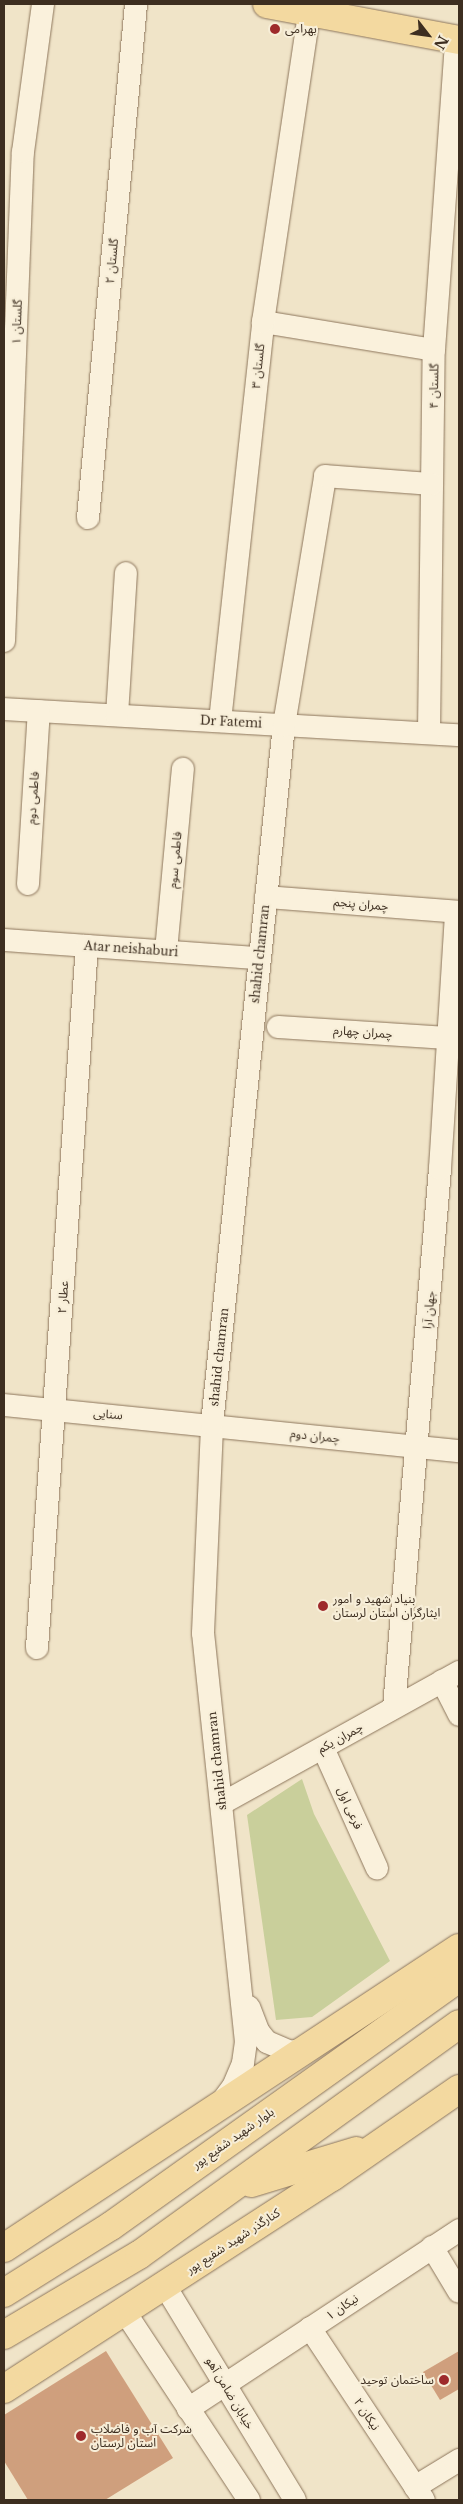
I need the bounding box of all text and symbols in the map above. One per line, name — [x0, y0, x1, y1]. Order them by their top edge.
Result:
north arrow — [403, 10, 453, 60]
place label: بهرامی — [285, 22, 317, 36]
marker: بهرامی — [269, 23, 281, 35]
text: N — [430, 32, 452, 53]
street label: گلستان ۲ — [103, 238, 121, 284]
street label: گلستان ۱ — [9, 299, 25, 345]
street label: گلستان ۳ — [248, 343, 268, 389]
street label: گلستان ۴ — [426, 363, 442, 409]
street label: Dr Fatemi — [199, 713, 263, 731]
street label: فاطمی دوم — [24, 771, 42, 825]
street label: فاطمی سوم — [165, 831, 185, 889]
street label: چمران پنجم — [333, 894, 389, 914]
street label: shahid chamran — [248, 904, 272, 1004]
street label: Atar neishaburi — [83, 939, 179, 959]
street label: چمران چهارم — [333, 1023, 393, 1041]
street label: عطار ۲ — [55, 1280, 71, 1314]
street label: جهان آرا — [420, 1290, 438, 1330]
street label: shahid chamran — [207, 1307, 231, 1407]
street label: سنایی — [93, 1406, 123, 1422]
street label: چمران دوم — [289, 1426, 341, 1446]
place label: بنیاد شهید و امور ایثارگران استان لرستان — [333, 1592, 440, 1620]
marker: بنیاد شهید و امور ایثارگران استان لرستان — [317, 1600, 329, 1612]
street label: shahid chamran — [205, 1711, 229, 1811]
street label: چمران یکم — [315, 1720, 365, 1756]
street label: فرعی اول — [334, 1785, 366, 1831]
street label: بلوار شهید شفیع پور — [189, 2104, 277, 2172]
street label: کنارگذر شهید شفیع پور — [183, 2205, 283, 2277]
street label: نیکان ۱ — [323, 2291, 361, 2323]
street label: خیابان ضامن آهو — [203, 2354, 257, 2432]
place label: ساختمان توحید — [360, 2373, 434, 2387]
marker: ساختمان توحید — [438, 2374, 450, 2386]
street label: نیکان ۲ — [351, 2395, 383, 2433]
place label: شرکت آب و فاضلاب استان لرستان — [91, 2422, 192, 2450]
marker: شرکت آب و فاضلاب استان لرستان — [75, 2430, 87, 2442]

